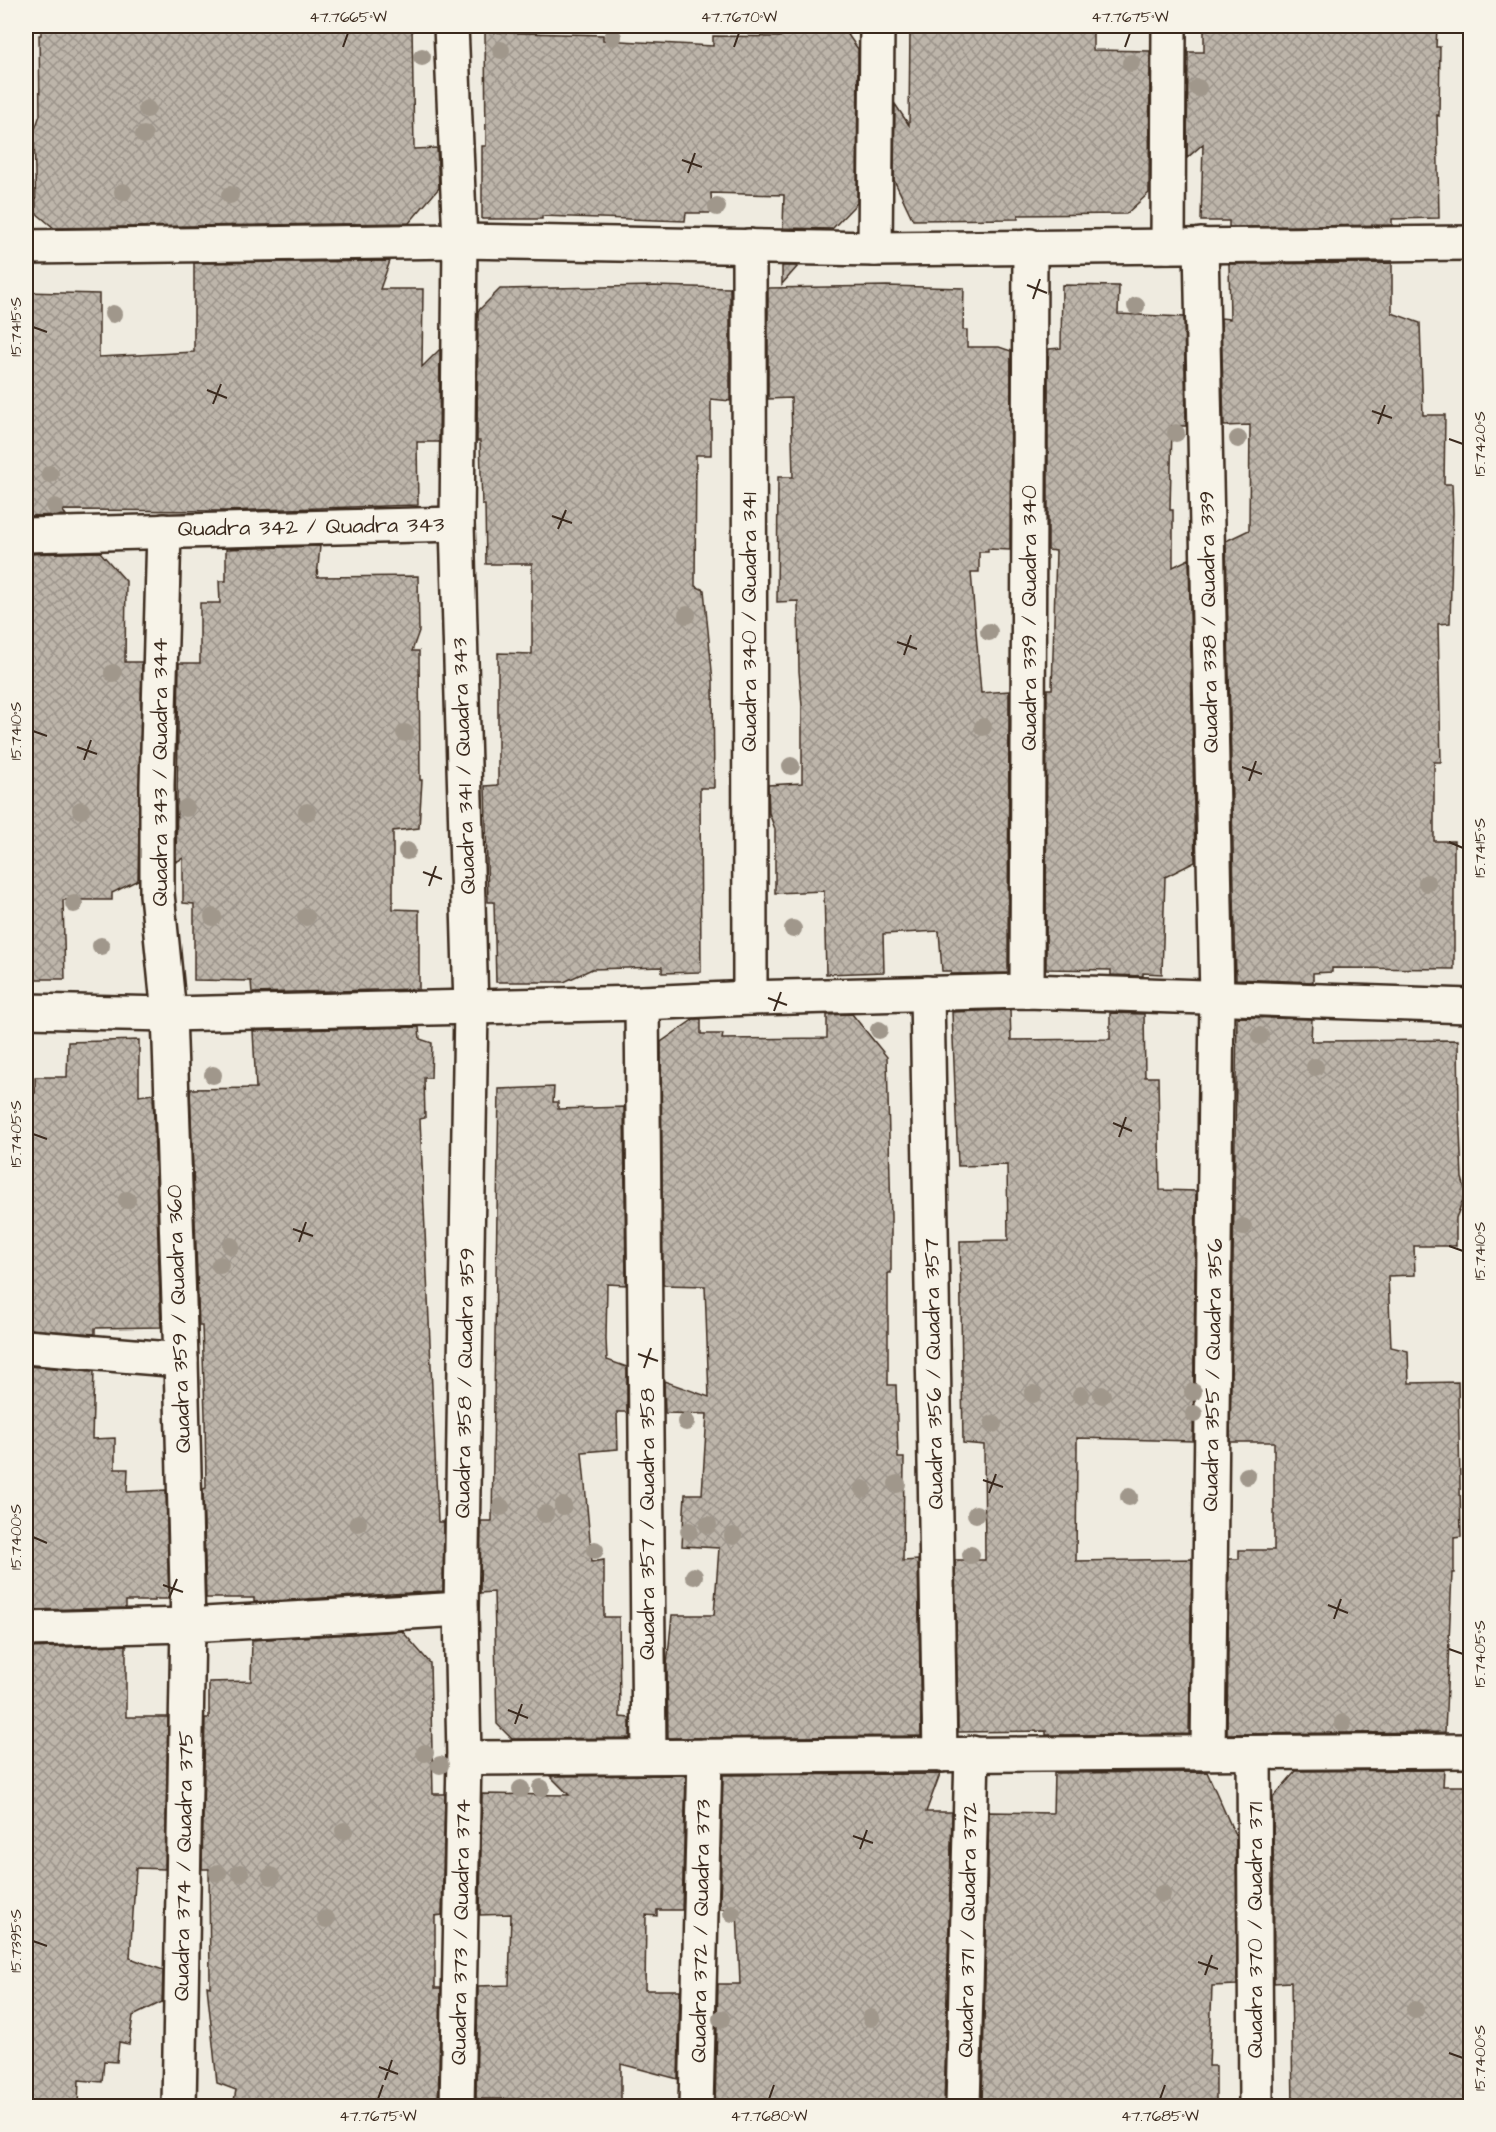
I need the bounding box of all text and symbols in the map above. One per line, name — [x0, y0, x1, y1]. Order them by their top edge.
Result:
text: 47.7665°W — [309, 7, 387, 28]
text: 47.7670°W — [701, 7, 777, 28]
text: 47.7675°W — [1091, 7, 1169, 28]
text: 15.7415°S — [6, 297, 27, 357]
text: 15.7420°S — [1470, 411, 1491, 477]
street label: Quadra 339 / Quadra 340 — [1014, 485, 1045, 751]
street label: Quadra 338 / Quadra 339 — [1191, 491, 1227, 753]
street label: Quadra 340 / Quadra 341 — [734, 492, 765, 752]
street label: Quadra 342 / Quadra 343 — [177, 509, 445, 545]
street label: Quadra 343 / Quadra 344 — [145, 637, 176, 907]
street label: Quadra 341 / Quadra 343 — [444, 637, 484, 895]
text: 15.7410°S — [6, 701, 27, 760]
text: 15.7415°S — [1470, 818, 1491, 878]
text: 15.7405°S — [6, 1100, 27, 1168]
street label: Quadra 359 / Quadra 360 — [159, 1184, 199, 1454]
text: 15.7410°S — [1470, 1221, 1491, 1280]
street label: Quadra 356 / Quadra 357 — [916, 1238, 952, 1510]
street label: Quadra 355 / Quadra 356 — [1195, 1238, 1231, 1512]
street label: Quadra 358 / Quadra 359 — [447, 1247, 483, 1519]
street label: Quadra 357 / Quadra 358 — [632, 1388, 663, 1660]
text: 15.7400°S — [6, 1504, 27, 1570]
text: 15.7405°S — [1470, 1620, 1491, 1688]
street label: Quadra 374 / Quadra 375 — [166, 1730, 202, 2002]
street label: Quadra 373 / Quadra 374 — [443, 1799, 479, 2065]
street label: Quadra 372 / Quadra 373 — [683, 1799, 719, 2063]
street label: Quadra 370 / Quadra 371 — [1240, 1801, 1271, 2058]
street label: Quadra 371 / Quadra 372 — [950, 1802, 986, 2058]
text: 15.7395°S — [6, 1909, 27, 1973]
text: 15.7400°S — [1470, 2025, 1491, 2091]
text: 47.7675°W — [339, 2106, 417, 2127]
text: 47.7680°W — [731, 2106, 807, 2127]
text: 47.7685°W — [1121, 2106, 1199, 2127]

